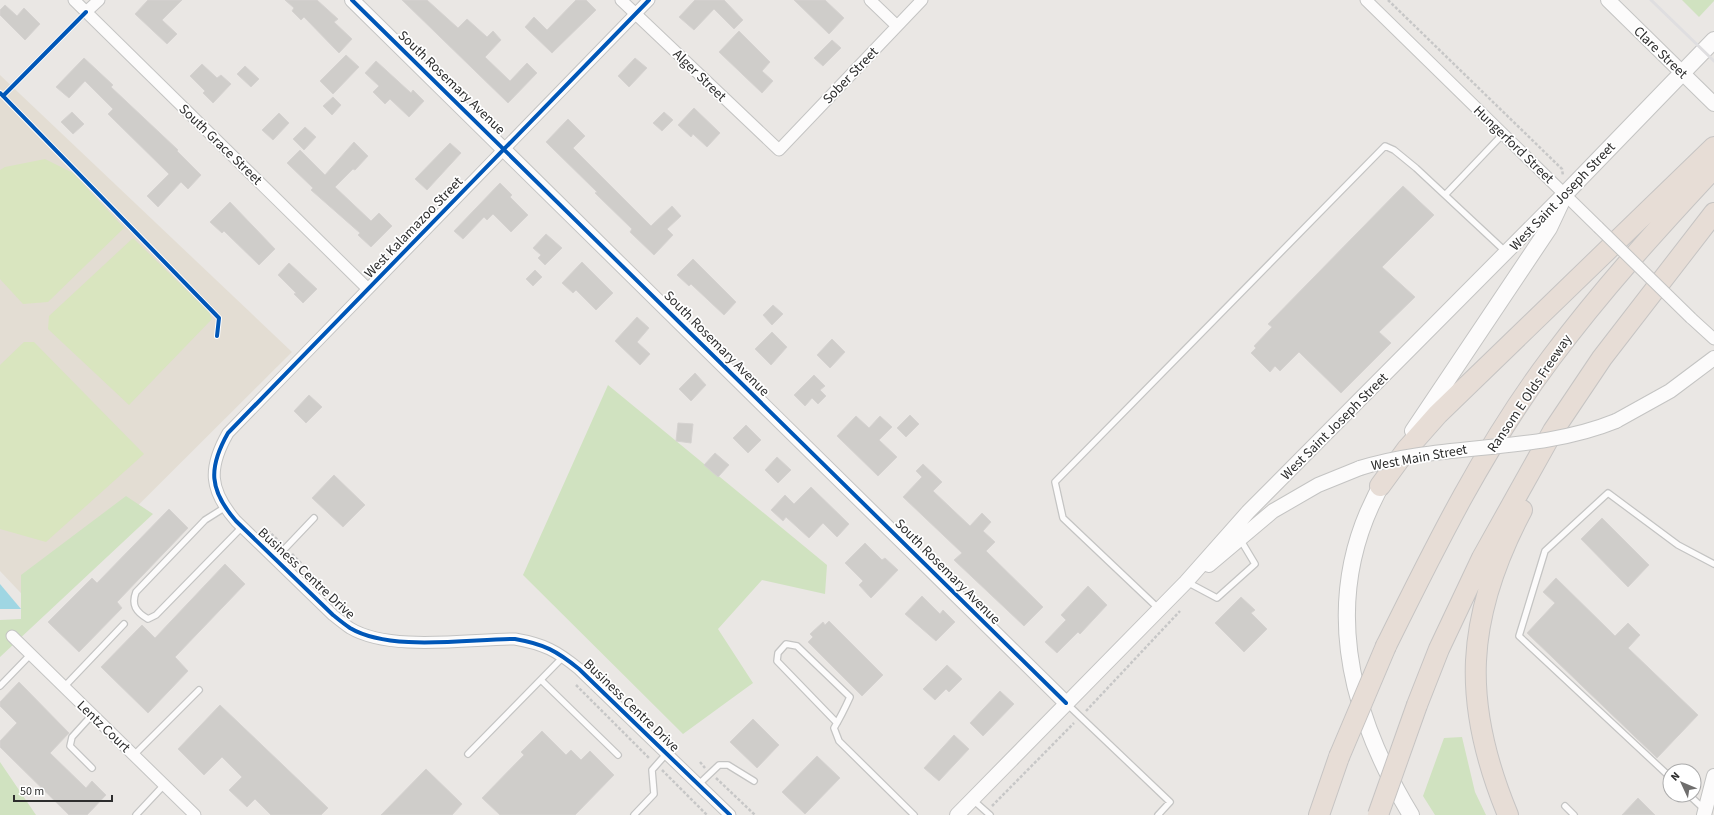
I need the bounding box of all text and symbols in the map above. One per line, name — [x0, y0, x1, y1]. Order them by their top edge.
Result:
street label: Clare Street — [1629, 22, 1692, 84]
street label: South Rosemary Avenue — [393, 26, 509, 139]
street label: Sober Street — [818, 42, 883, 109]
street label: Alger Street — [668, 45, 731, 107]
street label: South Grace Street — [174, 100, 267, 190]
street label: Hungerford Street — [1469, 101, 1558, 189]
street label: West Saint Joseph Street — [1505, 138, 1620, 256]
street label: West Kalamazoo Street — [360, 172, 468, 283]
street label: South Rosemary Avenue — [659, 286, 774, 401]
street label: Ransom E Olds Freeway — [1483, 330, 1577, 457]
street label: West Saint Joseph Street — [1277, 368, 1393, 485]
street label: West Main Street — [1370, 440, 1469, 476]
street label: South Rosemary Avenue — [890, 514, 1005, 629]
street label: Business Centre Drive — [253, 523, 359, 624]
street label: Business Centre Drive — [579, 655, 684, 757]
street label: Lentz Court — [72, 696, 135, 758]
north arrow — [1662, 763, 1702, 803]
text: N — [1667, 769, 1683, 784]
scale bar — [14, 777, 112, 803]
text: 50 m — [20, 783, 44, 800]

